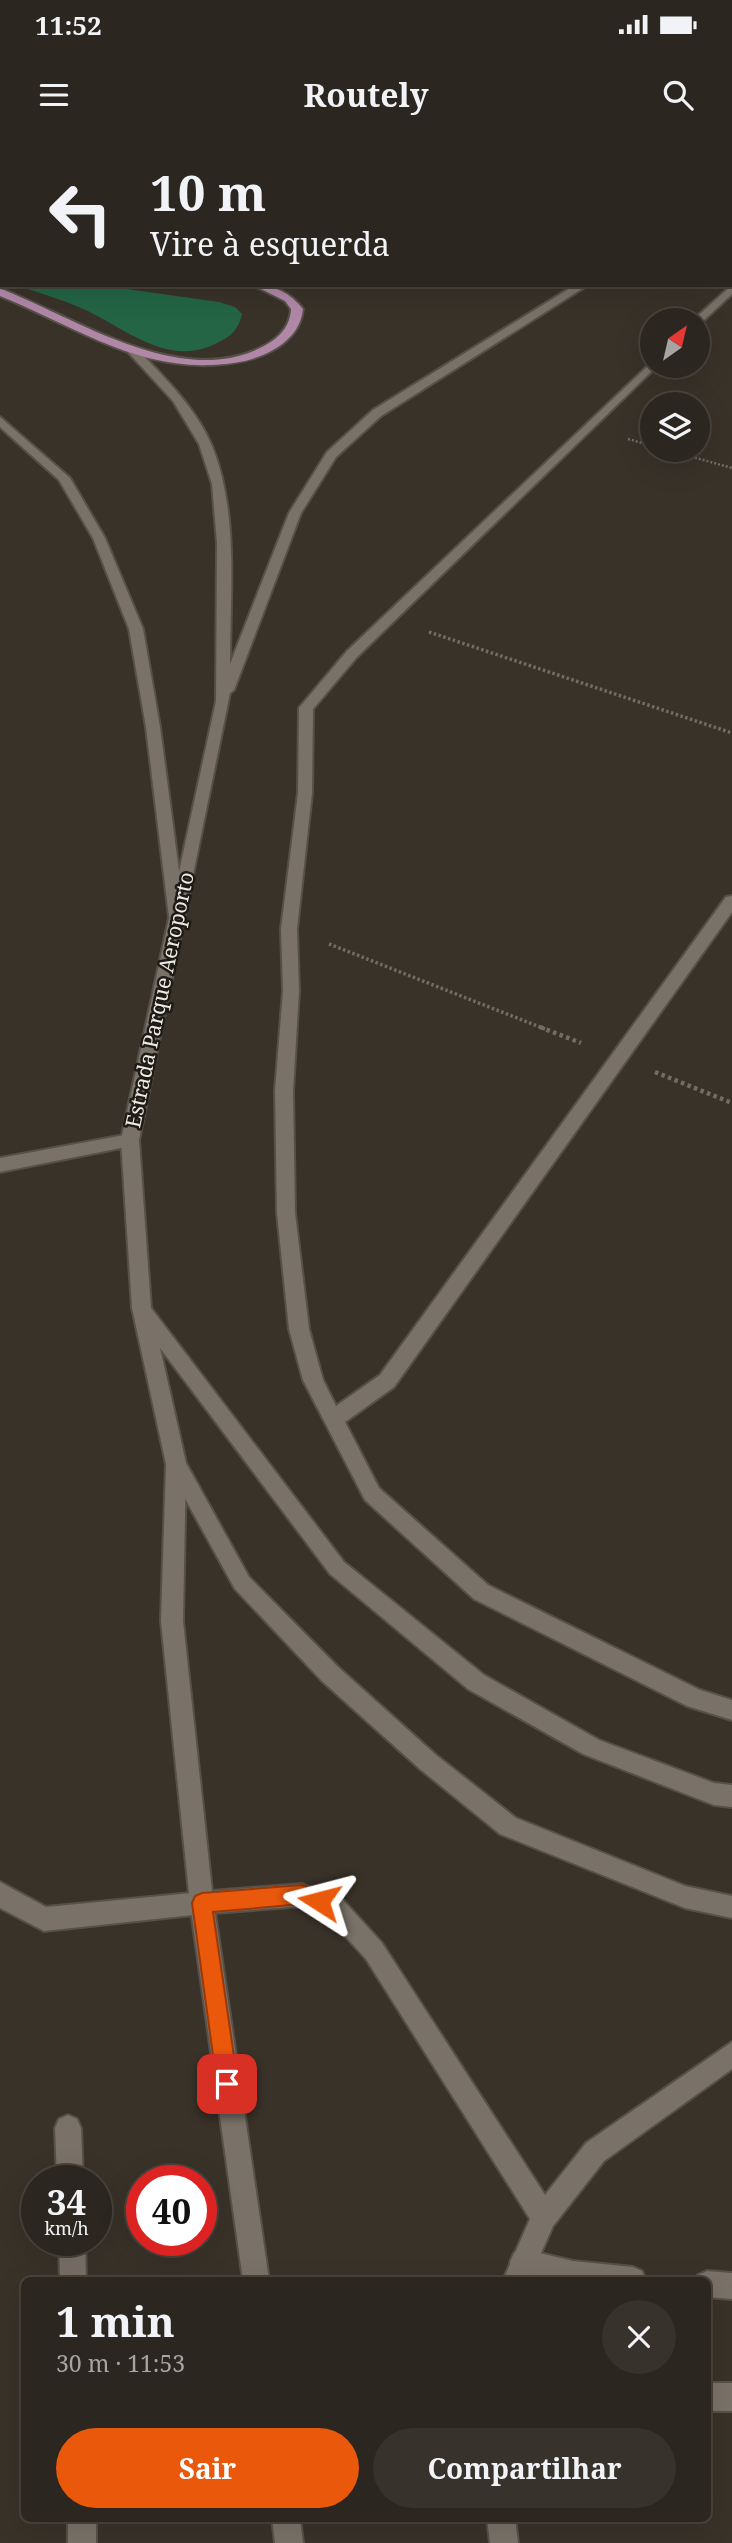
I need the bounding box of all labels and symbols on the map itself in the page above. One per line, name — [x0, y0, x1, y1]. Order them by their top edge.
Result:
north arrow — [640, 308, 710, 378]
street label: Estrada Parque Aeroporto — [118, 869, 200, 1130]
position arrow — [282, 1864, 356, 1938]
pin — [197, 2054, 257, 2114]
speed limit sign: 40 — [126, 2165, 217, 2256]

